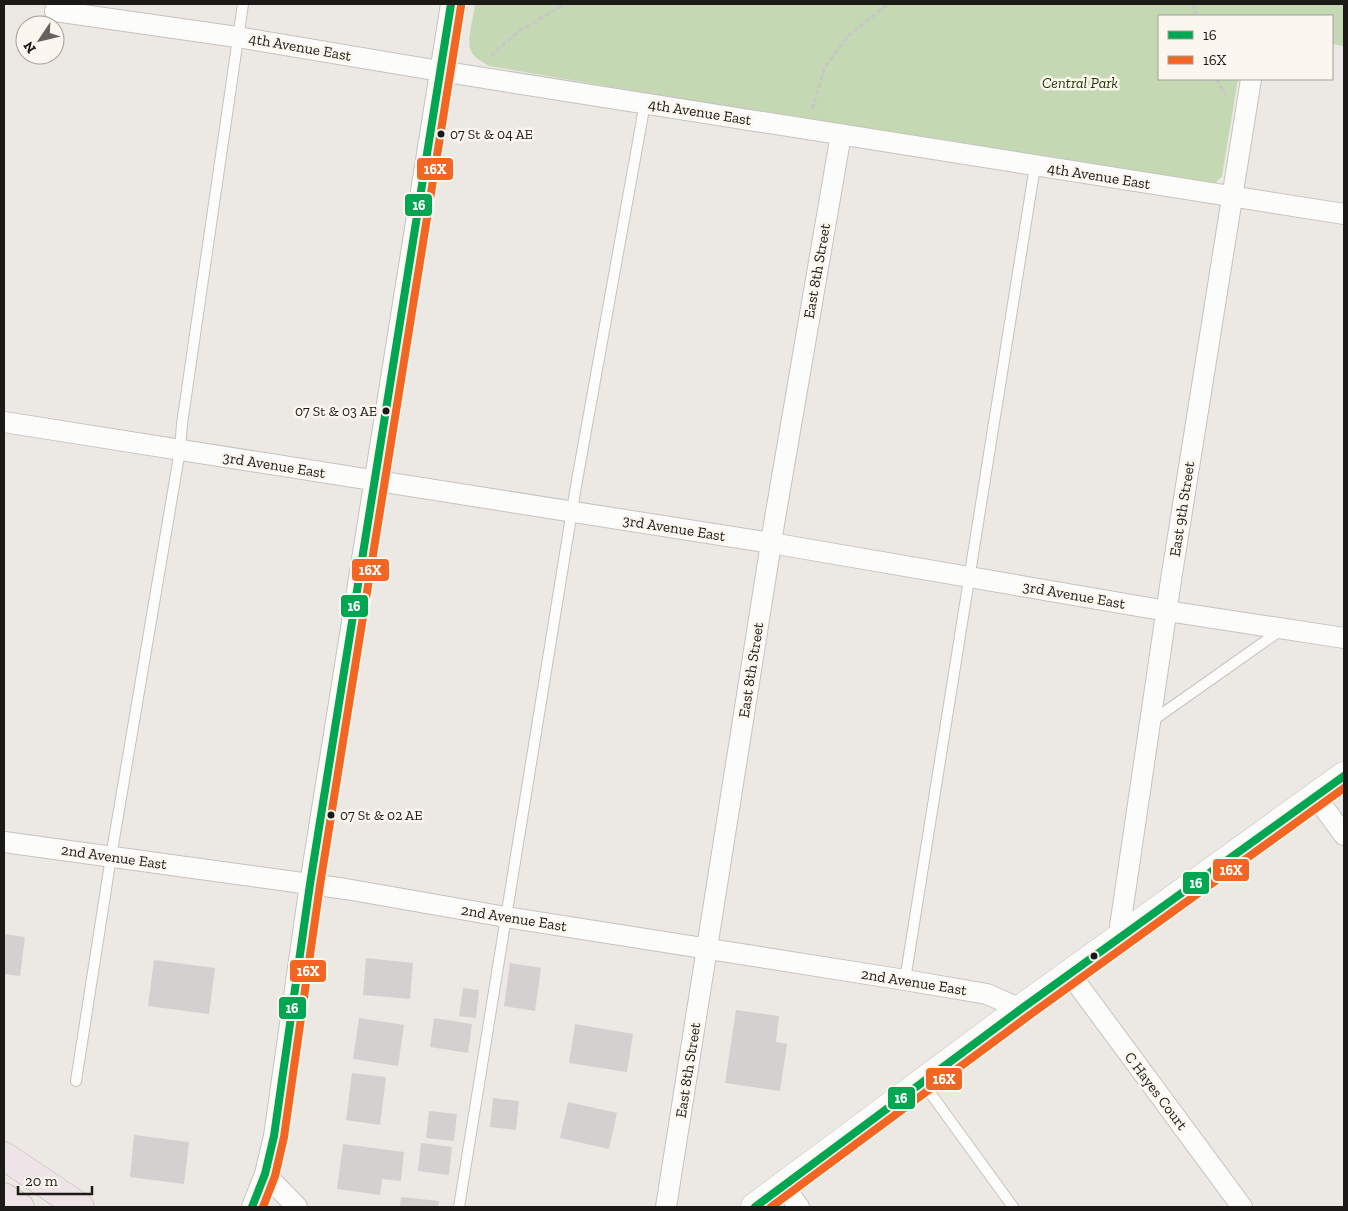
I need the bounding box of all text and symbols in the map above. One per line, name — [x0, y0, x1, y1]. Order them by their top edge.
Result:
north arrow — [15, 15, 65, 65]
legend — [1158, 15, 1333, 80]
text: 16 — [1203, 26, 1217, 44]
street label: 4th Avenue East — [247, 29, 353, 65]
text: N — [20, 38, 40, 56]
text: 16X — [1203, 51, 1227, 69]
park label: Central Park — [1042, 74, 1118, 92]
street label: 4th Avenue East — [647, 95, 753, 129]
place label: 07 St & 04 AE — [450, 126, 533, 143]
marker: 07 St & 04 AE — [436, 129, 446, 139]
line badge: 16X — [416, 157, 454, 181]
street label: 4th Avenue East — [1046, 159, 1152, 193]
text: 16X — [424, 161, 447, 178]
line badge: 16 — [404, 193, 433, 217]
text: 16 — [412, 197, 426, 214]
street label: East 8th Street — [800, 222, 834, 320]
place label: 07 St & 03 AE — [295, 403, 377, 420]
marker: 07 St & 03 AE — [381, 406, 391, 416]
street label: 3rd Avenue East — [221, 448, 327, 482]
street label: East 9th Street — [1166, 460, 1198, 558]
street label: 3rd Avenue East — [621, 511, 727, 545]
line badge: 16X — [351, 558, 390, 582]
text: 16X — [359, 562, 382, 579]
street label: 3rd Avenue East — [1021, 577, 1127, 613]
line badge: 16 — [340, 594, 369, 618]
text: 16 — [347, 598, 361, 615]
street label: East 8th Street — [735, 621, 767, 719]
place label: 07 St & 02 AE — [340, 807, 422, 824]
marker: 07 St & 02 AE — [326, 810, 336, 820]
street label: 2nd Avenue East — [60, 841, 168, 873]
line badge: 16X — [1212, 858, 1250, 882]
text: 16X — [1220, 862, 1243, 879]
line badge: 16 — [1182, 871, 1210, 895]
text: 16 — [1189, 875, 1203, 892]
street label: 2nd Avenue East — [460, 901, 568, 935]
unlabelled marker — [1089, 951, 1099, 961]
line badge: 16X — [289, 959, 327, 983]
text: 16X — [297, 963, 320, 980]
street label: 2nd Avenue East — [860, 965, 968, 999]
line badge: 16 — [278, 996, 307, 1020]
text: 16 — [285, 1000, 299, 1017]
street label: East 8th Street — [672, 1021, 704, 1119]
street label: C Hayes Court — [1121, 1048, 1192, 1134]
line badge: 16X — [925, 1067, 963, 1091]
text: 16X — [933, 1071, 956, 1088]
line badge: 16 — [887, 1086, 916, 1110]
text: 16 — [894, 1090, 908, 1107]
scale bar — [18, 1164, 91, 1196]
text: 20 m — [25, 1172, 58, 1190]

